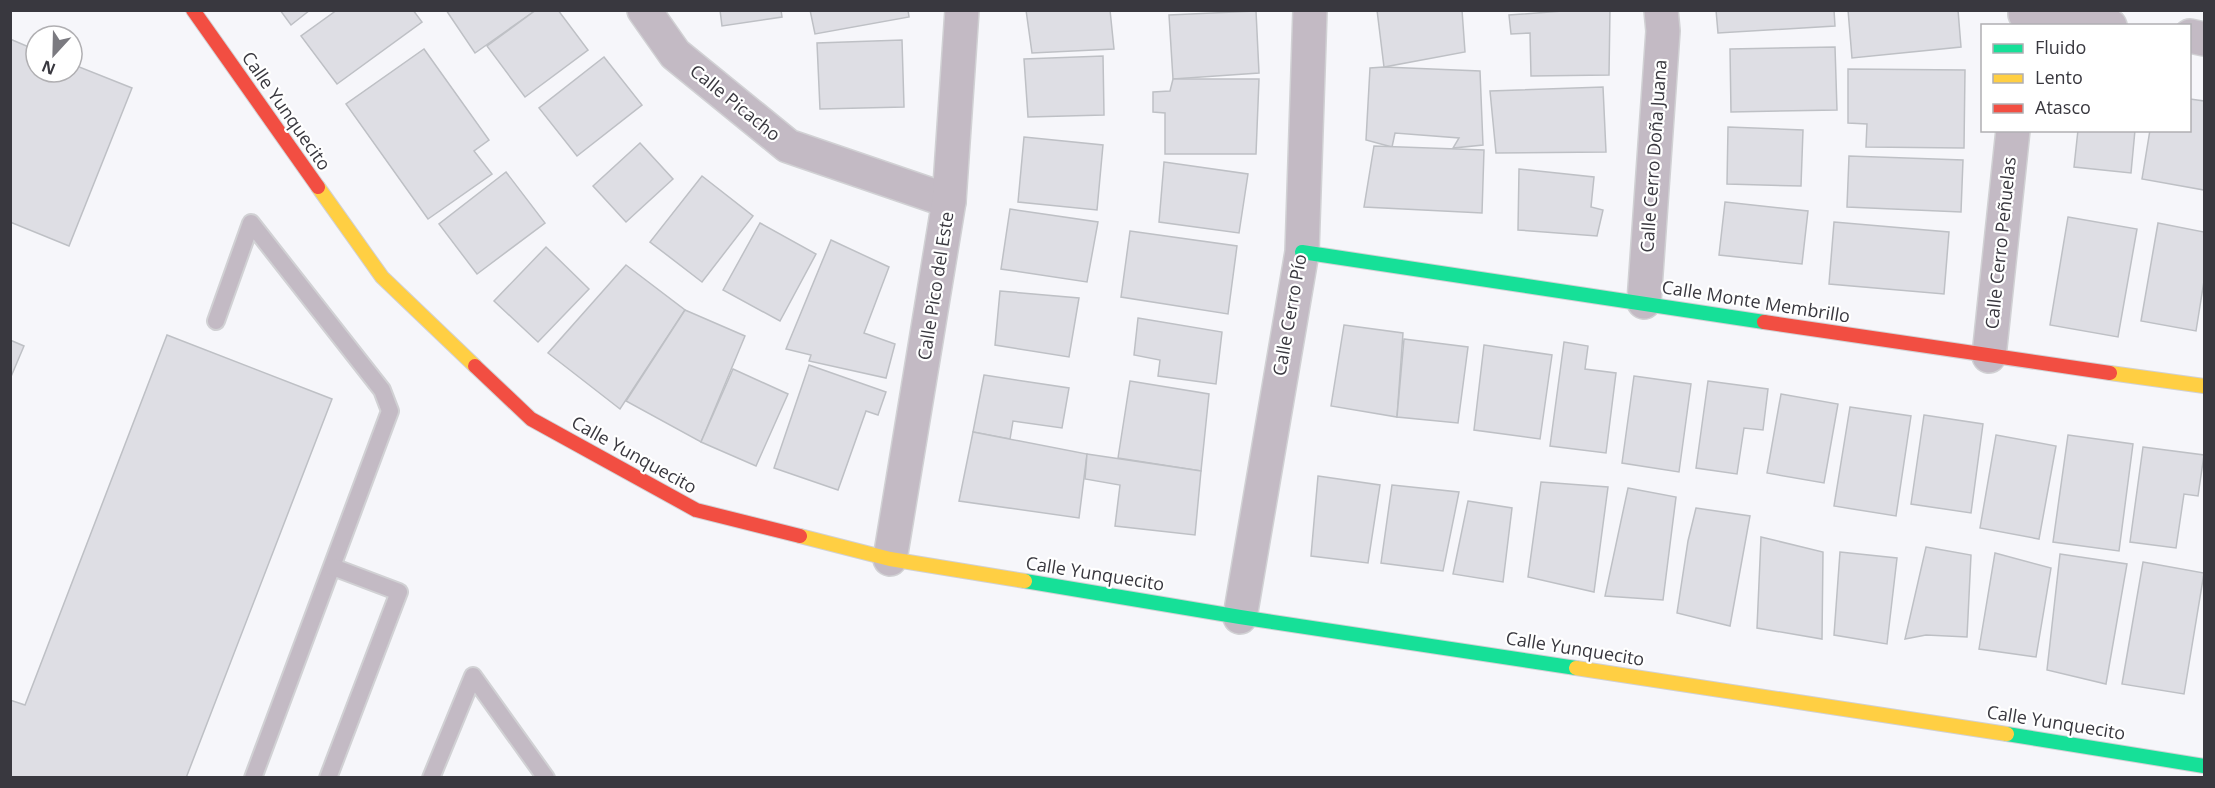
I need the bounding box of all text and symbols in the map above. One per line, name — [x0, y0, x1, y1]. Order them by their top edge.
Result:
north arrow — [24, 24, 84, 84]
legend — [1981, 24, 2191, 132]
text: Fluido — [2035, 35, 2086, 59]
street label: Calle Yunquecito — [237, 46, 337, 175]
text: N — [38, 55, 59, 81]
street label: Calle Picacho — [685, 58, 786, 146]
street label: Calle Cerro Doña Juana — [1634, 59, 1672, 253]
text: Lento — [2035, 65, 2083, 89]
text: Atasco — [2035, 95, 2091, 119]
street label: Calle Cerro Peñuelas — [1979, 156, 2021, 330]
street label: Calle Pico del Este — [911, 210, 959, 362]
street label: Calle Cerro Pío — [1267, 252, 1312, 378]
street label: Calle Monte Membrillo — [1660, 274, 1852, 328]
street label: Calle Yunquecito — [567, 410, 701, 499]
street label: Calle Yunquecito — [1024, 550, 1166, 596]
street label: Calle Yunquecito — [1504, 625, 1646, 671]
street label: Calle Yunquecito — [1985, 699, 2127, 745]

